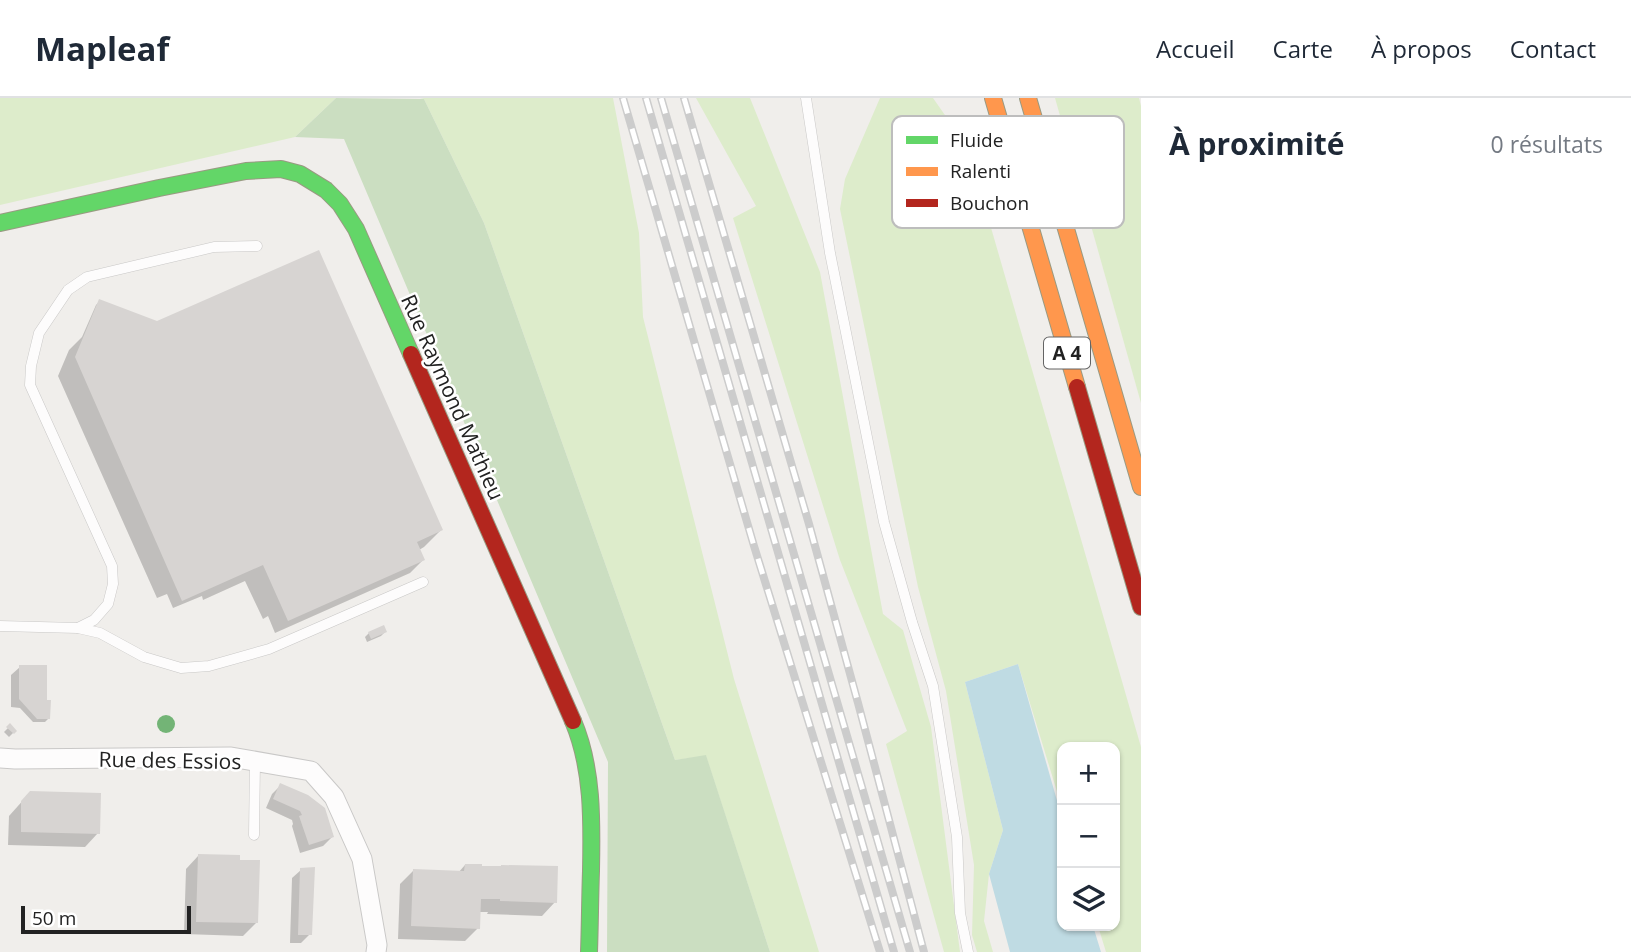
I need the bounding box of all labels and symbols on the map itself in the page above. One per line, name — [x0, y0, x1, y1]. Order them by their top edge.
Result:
legend — [892, 116, 1124, 228]
text: Fluide — [950, 127, 1003, 153]
text: Ralenti — [950, 158, 1011, 184]
text: Bouchon — [950, 190, 1029, 216]
street label: Rue Raymond Mathieu — [395, 290, 511, 504]
road number: A 4 — [1044, 338, 1090, 368]
street label: Rue des Essios — [98, 745, 242, 775]
scale bar — [21, 903, 191, 935]

